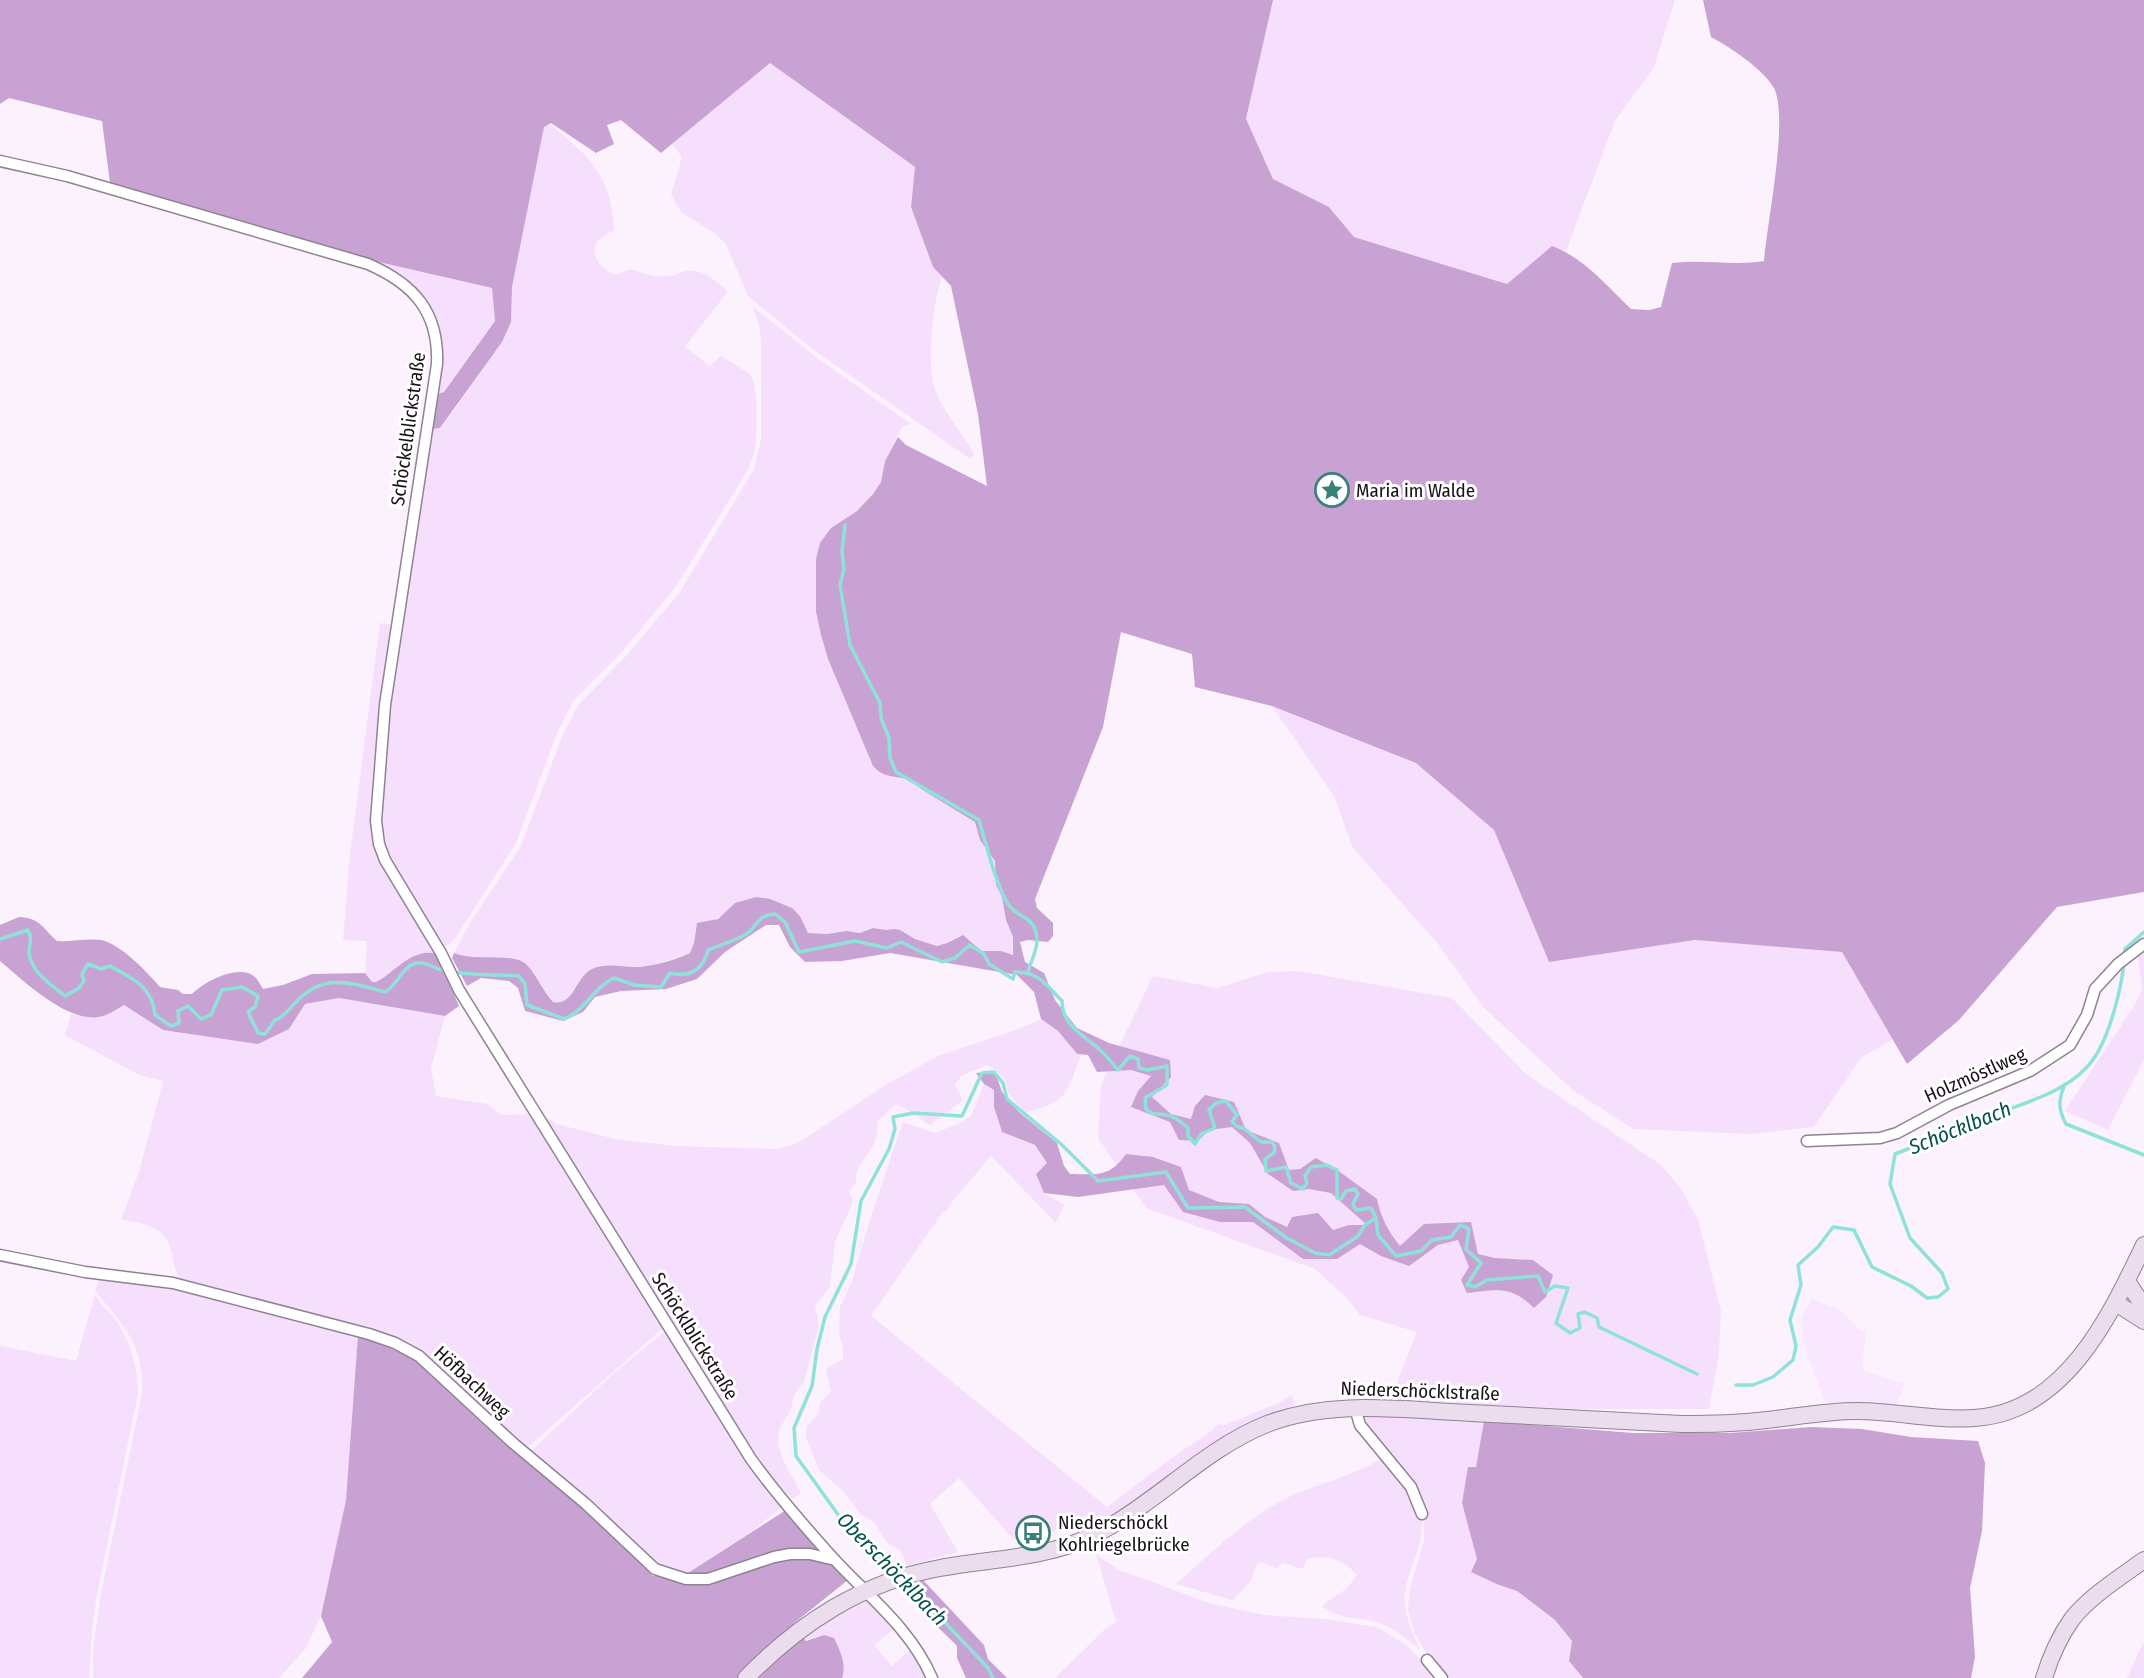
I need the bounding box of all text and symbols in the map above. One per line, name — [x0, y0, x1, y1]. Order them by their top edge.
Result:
street label: Schöckelblickstraße — [386, 351, 430, 507]
place icon: Maria im Walde — [1313, 471, 1351, 509]
place label: Maria im Walde — [1356, 479, 1475, 502]
street label: Holzmöstlweg — [1921, 1042, 2029, 1108]
water label: Schöcklbach — [1904, 1096, 2015, 1161]
street label: Schöcklblickstraße — [647, 1268, 743, 1404]
street label: Höfbachweg — [429, 1341, 515, 1423]
street label: Niederschöcklstraße — [1340, 1377, 1500, 1405]
water label: Oberschöcklbach — [831, 1507, 953, 1631]
place label: Niederschöckl Kohlriegelbrücke — [1058, 1511, 1190, 1556]
bus stop icon: Niederschöckl Kohlriegelbrücke — [1014, 1514, 1052, 1552]

